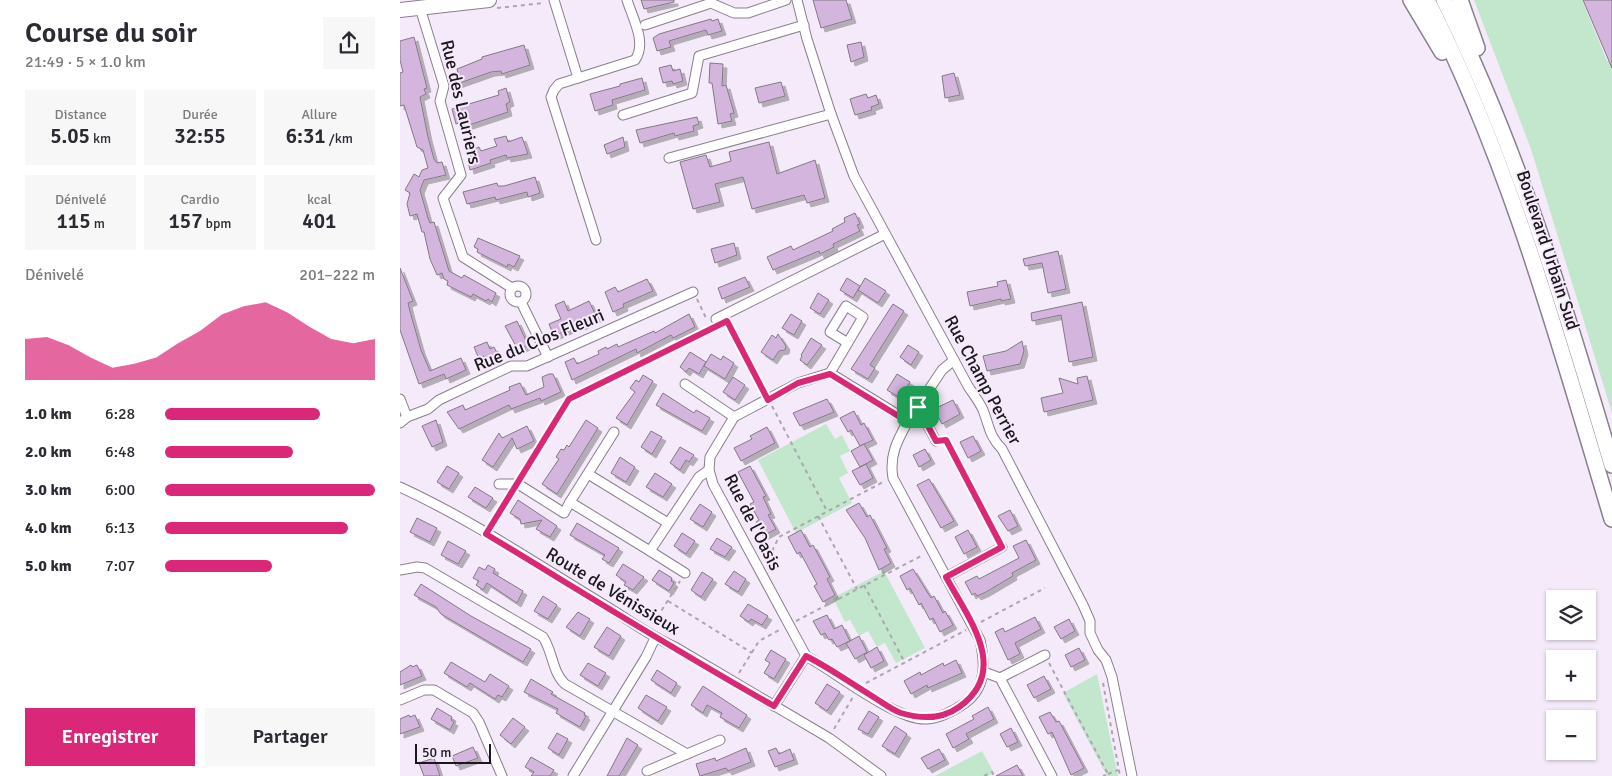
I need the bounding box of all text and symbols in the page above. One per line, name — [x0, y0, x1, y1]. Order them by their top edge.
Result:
text: Course du soir — [25, 16, 197, 50]
button: share — [323, 17, 375, 69]
street label: Rue des Lauriers — [436, 38, 486, 167]
text: 21:49 · 5 × 1.0 km — [25, 52, 146, 72]
text: Distance — [55, 106, 107, 123]
text: Durée — [182, 106, 218, 123]
text: Allure — [301, 106, 337, 123]
text: 5.05 — [50, 123, 90, 149]
text: 32:55 — [174, 123, 226, 149]
text: 6:31 — [286, 123, 326, 149]
text: km — [90, 130, 111, 147]
text: /km — [326, 130, 353, 147]
street label: Boulevard Urbain Sud — [1512, 167, 1584, 333]
text: Dénivelé — [55, 191, 106, 208]
text: Cardio — [181, 191, 219, 208]
text: kcal — [307, 191, 332, 208]
text: 115 — [57, 208, 91, 234]
text: 157 — [168, 208, 202, 234]
text: 401 — [302, 208, 336, 234]
text: m — [91, 215, 105, 232]
text: bpm — [202, 215, 232, 232]
text: Dénivelé — [25, 265, 84, 285]
text: 201–222 m — [299, 265, 375, 285]
street label: Rue du Clos Fleuri — [471, 304, 607, 376]
street label: Rue Champ Perrier — [940, 311, 1027, 449]
pin — [897, 386, 939, 428]
icon: arrive — [904, 393, 932, 421]
text: 1.0 km — [25, 404, 72, 424]
text: 6:28 — [105, 404, 135, 424]
text: 2.0 km — [25, 442, 72, 462]
text: 6:48 — [105, 442, 135, 462]
street label: Rue de l'Oasis — [719, 470, 787, 574]
text: 3.0 km — [25, 480, 72, 500]
text: 6:00 — [105, 480, 135, 500]
text: 4.0 km — [25, 518, 72, 538]
text: 6:13 — [105, 518, 135, 538]
street label: Route de Vénissieux — [542, 542, 685, 640]
text: 5.0 km — [25, 556, 72, 576]
text: 7:07 — [105, 556, 135, 576]
map controls — [1546, 590, 1596, 760]
button: layers — [1546, 590, 1596, 640]
button: + — [1546, 650, 1596, 700]
button: Enregistrer — [25, 708, 195, 766]
button: Partager — [205, 708, 375, 766]
button: − — [1546, 710, 1596, 760]
scale bar — [415, 741, 491, 764]
text: 50 m — [422, 744, 451, 761]

